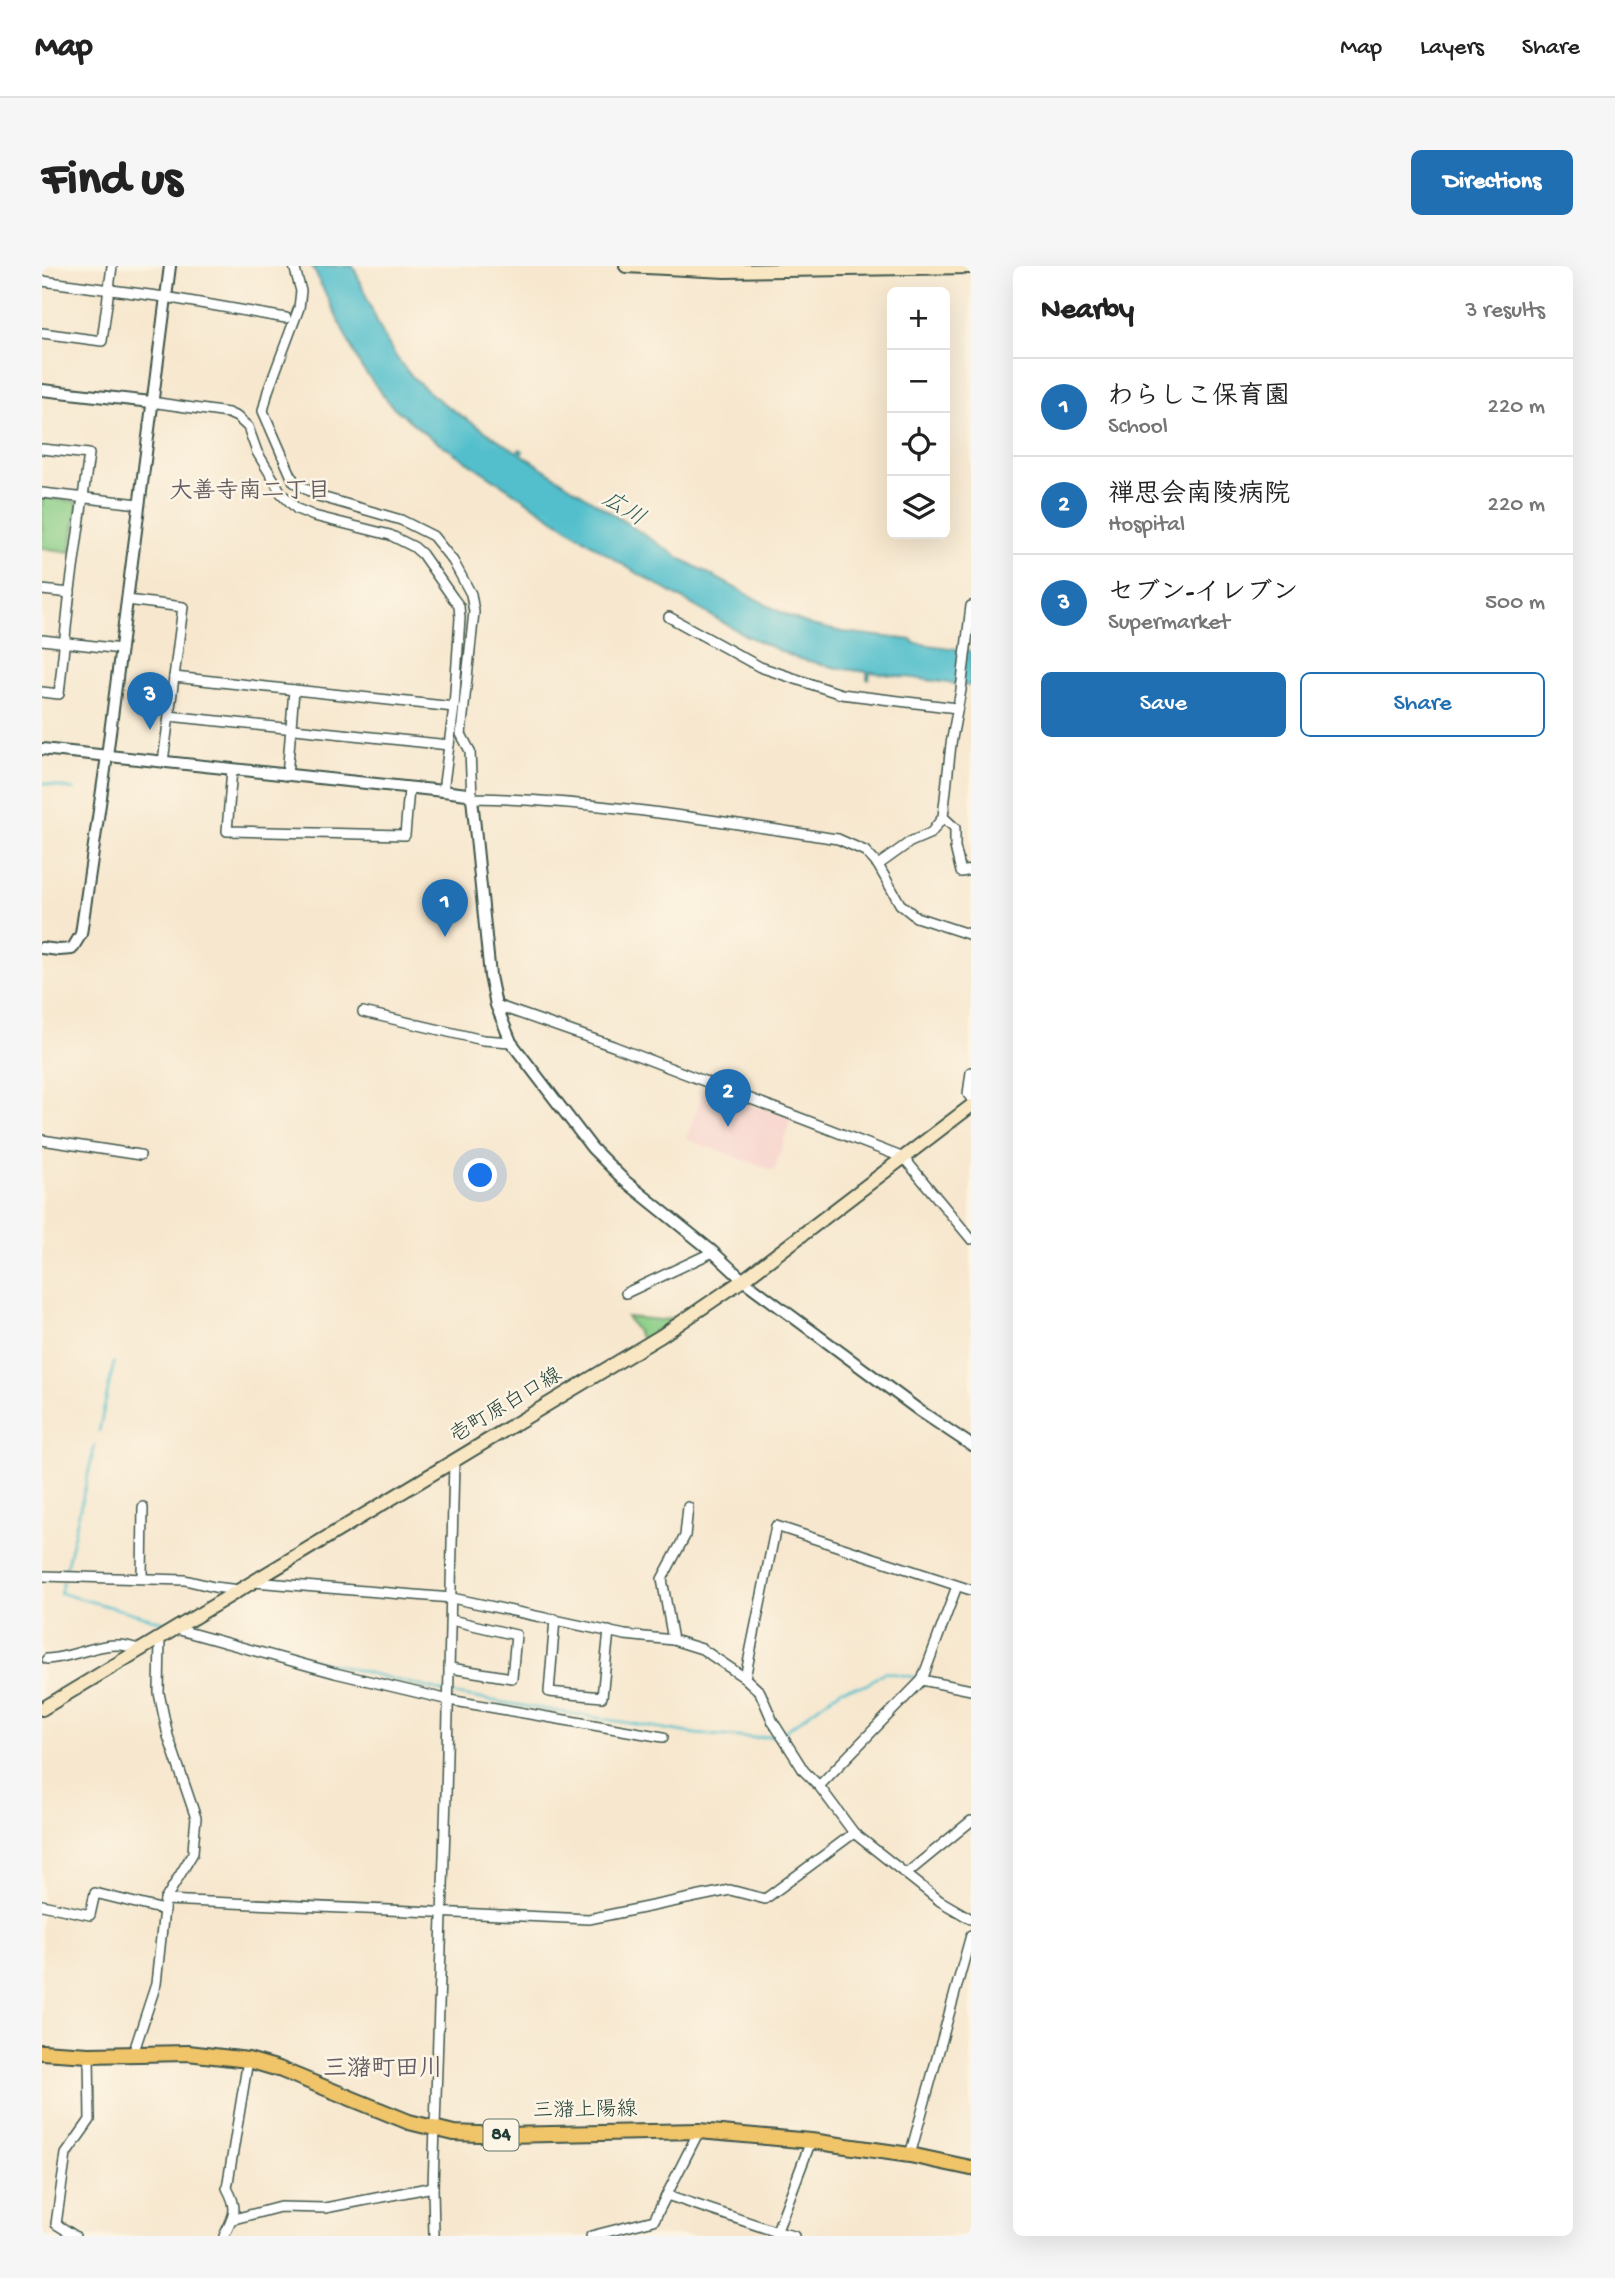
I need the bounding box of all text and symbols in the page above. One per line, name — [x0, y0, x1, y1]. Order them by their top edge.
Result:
text: Map — [35, 29, 92, 67]
text: Map — [1340, 34, 1382, 63]
text: Layers — [1420, 34, 1484, 63]
text: Share — [1522, 34, 1580, 63]
button: Directions — [1411, 150, 1573, 215]
text: Find us — [42, 153, 182, 211]
map controls — [887, 287, 950, 539]
button: + — [887, 287, 950, 350]
text: Nearby — [1041, 294, 1134, 329]
text: 3 results — [1465, 298, 1545, 325]
button: − — [887, 350, 950, 413]
text: わらしこ保育園 — [1108, 383, 1290, 414]
text: 1 — [1059, 394, 1069, 421]
text: 220 m — [1488, 394, 1545, 421]
button: locate — [887, 413, 950, 476]
text: School — [1108, 414, 1168, 441]
button: layers — [887, 476, 950, 539]
district label: 大善寺南二丁目 — [170, 478, 331, 506]
text: 禅思会南陵病院 — [1108, 481, 1290, 512]
water label: 広川 — [596, 486, 650, 534]
text: 2 — [1058, 492, 1070, 519]
text: 220 m — [1488, 492, 1545, 519]
text: Hospital — [1108, 512, 1185, 539]
text: セブン-イレブン — [1108, 579, 1298, 610]
text: 3 — [1058, 590, 1070, 617]
text: 500 m — [1485, 590, 1545, 617]
text: Supermarket — [1108, 610, 1230, 637]
pin: 3 — [127, 672, 173, 730]
button: Save — [1041, 672, 1286, 737]
button: Share — [1300, 672, 1545, 737]
pin: 1 — [422, 879, 468, 937]
pin: 2 — [705, 1069, 751, 1127]
your location — [463, 1158, 497, 1192]
street label: 壱町原白口線 — [446, 1362, 567, 1450]
district label: 三潴町田川 — [323, 2055, 443, 2085]
street label: 三潴上陽線 — [532, 2098, 638, 2125]
road number: 84 — [484, 2120, 518, 2150]

